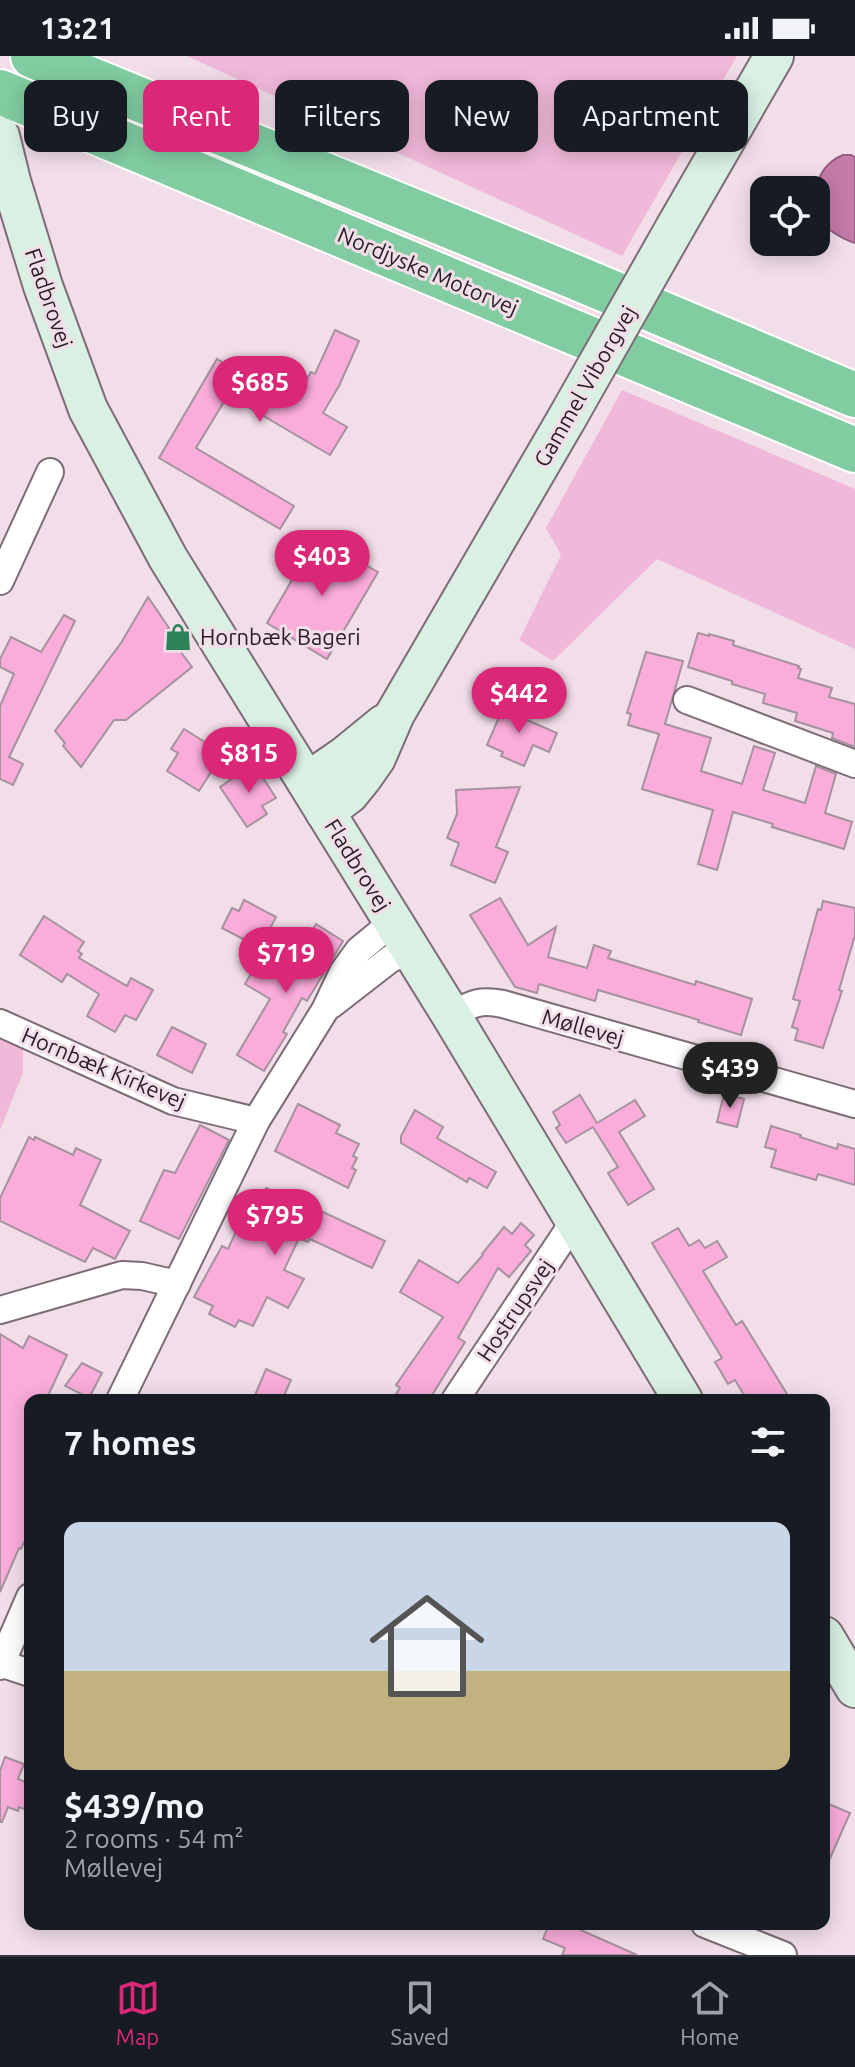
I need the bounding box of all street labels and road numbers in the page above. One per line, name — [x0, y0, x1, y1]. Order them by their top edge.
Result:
street label: Nordjyske Motorvej — [334, 221, 522, 320]
street label: Fladbrovej — [21, 245, 78, 351]
street label: Gammel Viborgvej — [528, 301, 641, 471]
street label: Fladbrovej — [320, 814, 397, 915]
street label: Møllevej — [539, 1003, 627, 1050]
street label: Hornbæk Kirkevej — [19, 1022, 190, 1113]
street label: Hostrupsvej — [471, 1254, 558, 1366]

